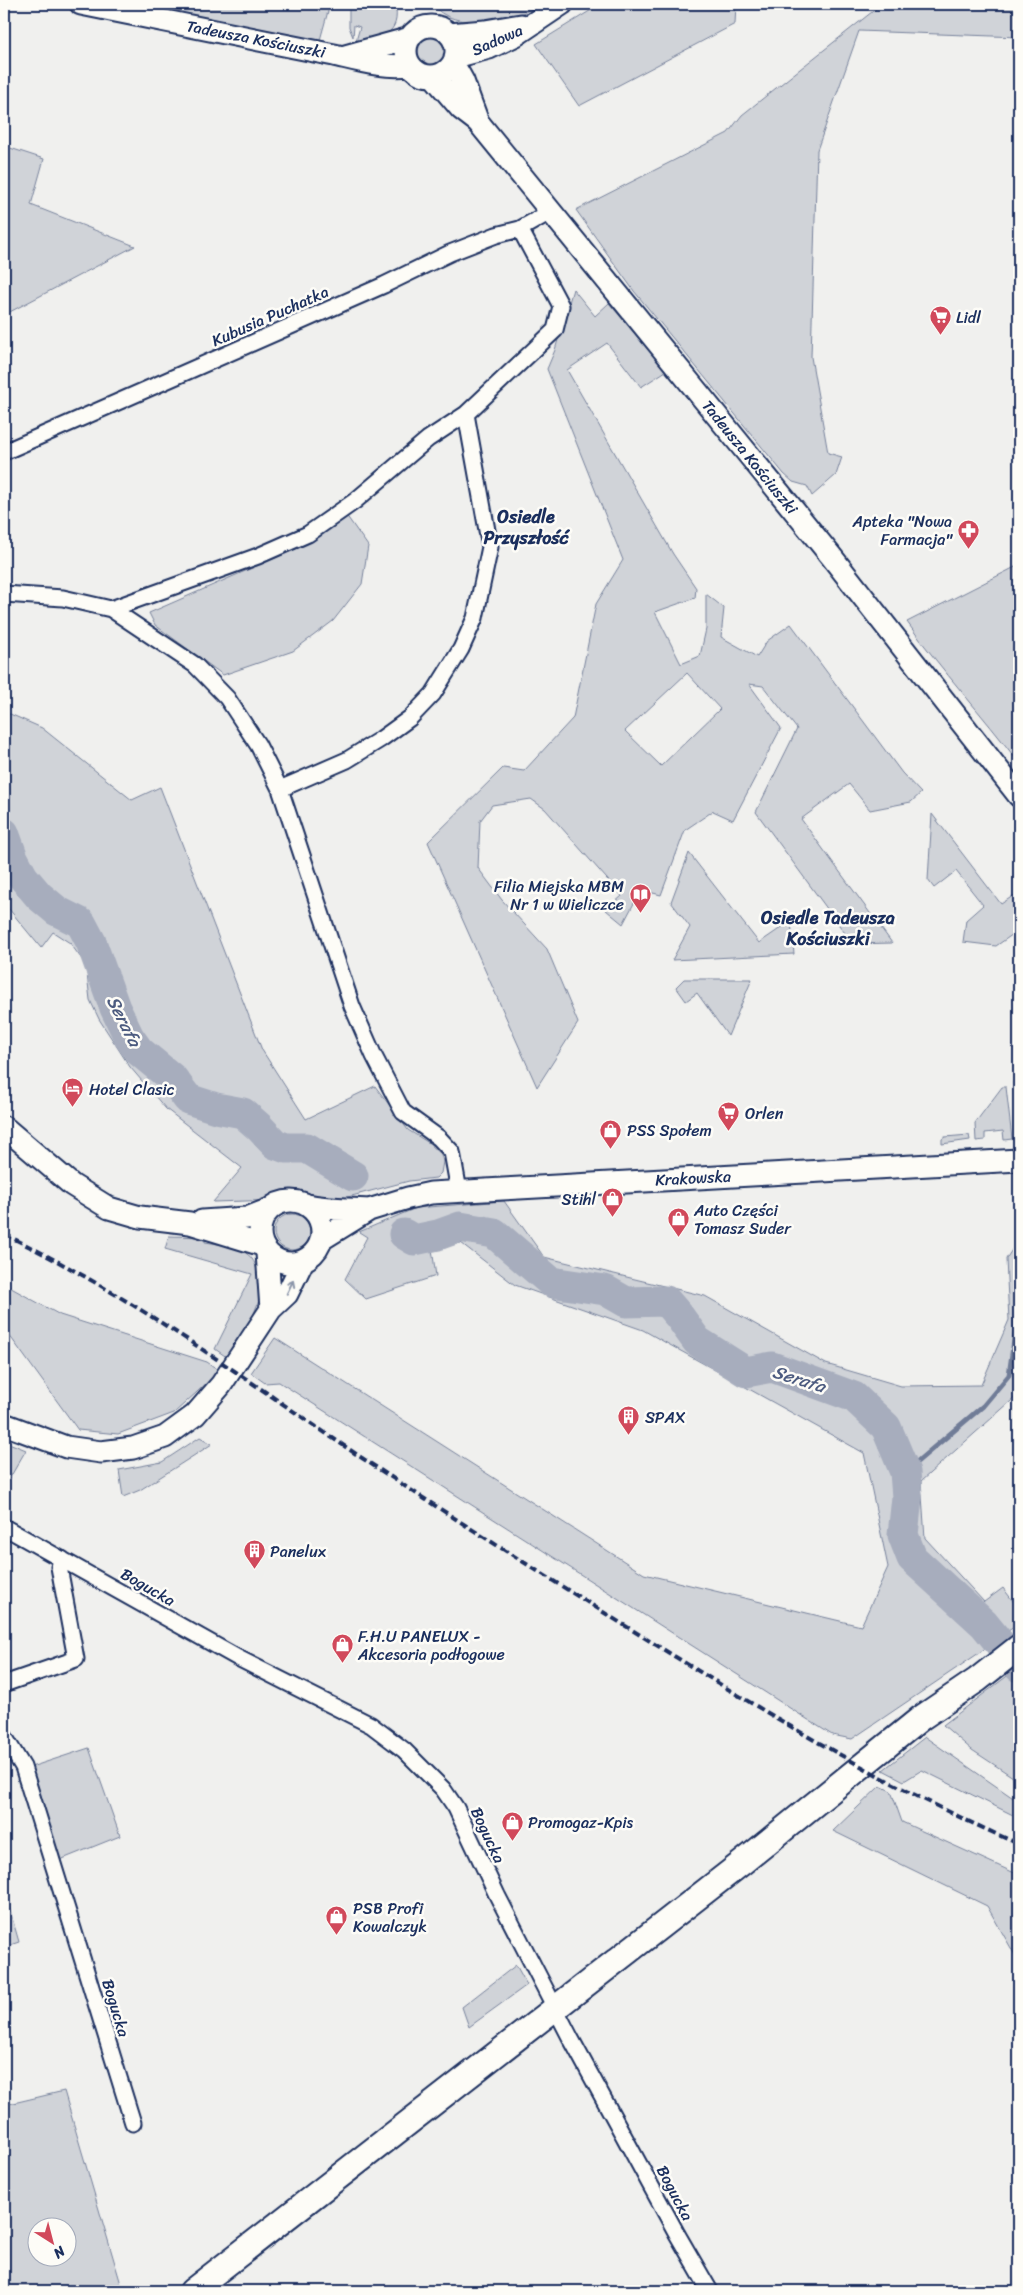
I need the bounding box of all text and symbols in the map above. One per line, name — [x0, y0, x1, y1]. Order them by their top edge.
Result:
street label: Tadeusza Kościuszki — [184, 11, 329, 67]
street label: Sadowa — [467, 16, 527, 64]
street label: Kubusia Puchatka — [207, 277, 333, 355]
place label: Lidl — [956, 303, 981, 332]
supermarket icon: Lidl — [928, 305, 952, 336]
street label: Tadeusza Kościuszki — [694, 393, 806, 521]
district label: Osiedle Przyszłość — [483, 501, 571, 554]
place label: Apteka "Nowa Farmacja" — [851, 507, 953, 554]
pharmacy icon: Apteka "Nowa Farmacja" — [956, 518, 980, 549]
place label: Filia Miejska MBM Nr 1 w Wieliczce — [494, 872, 624, 919]
library icon: Filia Miejska MBM Nr 1 w Wieliczce — [628, 883, 652, 914]
district label: Osiedle Tadeusza Kościuszki — [761, 902, 895, 955]
water label: Serafa — [98, 990, 151, 1054]
place label: Hotel Clasic — [89, 1075, 175, 1104]
hotel icon: Hotel Clasic — [61, 1077, 85, 1108]
place label: Orlen — [745, 1099, 784, 1128]
supermarket icon: Orlen — [717, 1101, 741, 1132]
place label: PSS Społem — [627, 1116, 712, 1145]
shop icon: PSS Społem — [599, 1118, 623, 1149]
street label: Krakowska — [654, 1162, 732, 1194]
place label: Stihl — [562, 1185, 596, 1214]
shop icon: Stihl — [600, 1187, 624, 1218]
place label: Auto Części Tomasz Suder — [693, 1196, 792, 1243]
shop icon: Auto Części Tomasz Suder — [666, 1207, 690, 1238]
one-way arrow — [286, 1280, 295, 1295]
water label: Serafa — [769, 1356, 831, 1403]
place label: SPAX — [645, 1403, 686, 1432]
building icon: SPAX — [617, 1405, 641, 1436]
place label: Panelux — [270, 1537, 327, 1566]
building icon: Panelux — [242, 1539, 266, 1570]
street label: Bogucka — [115, 1560, 181, 1614]
place label: F.H.U PANELUX - Akcesoria podłogowe — [357, 1622, 505, 1669]
shop icon: F.H.U PANELUX - Akcesoria podłogowe — [330, 1633, 354, 1664]
street label: Bogucka — [462, 1802, 514, 1868]
place label: Promogaz-Kpis — [528, 1808, 634, 1837]
shop icon: Promogaz-Kpis — [500, 1810, 524, 1841]
place label: PSB Profi Kowalczyk — [353, 1894, 427, 1941]
shop icon: PSB Profi Kowalczyk — [325, 1905, 349, 1936]
street label: Bogucka — [93, 1975, 139, 2041]
street label: Bogucka — [648, 2160, 702, 2226]
north arrow — [28, 2218, 78, 2268]
text: N — [48, 2239, 71, 2265]

